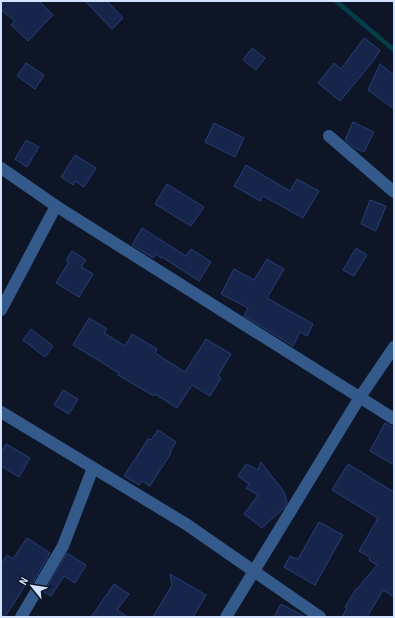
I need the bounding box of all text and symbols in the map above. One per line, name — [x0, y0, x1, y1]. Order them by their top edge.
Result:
north arrow — [12, 566, 52, 606]
text: N — [16, 575, 31, 587]

